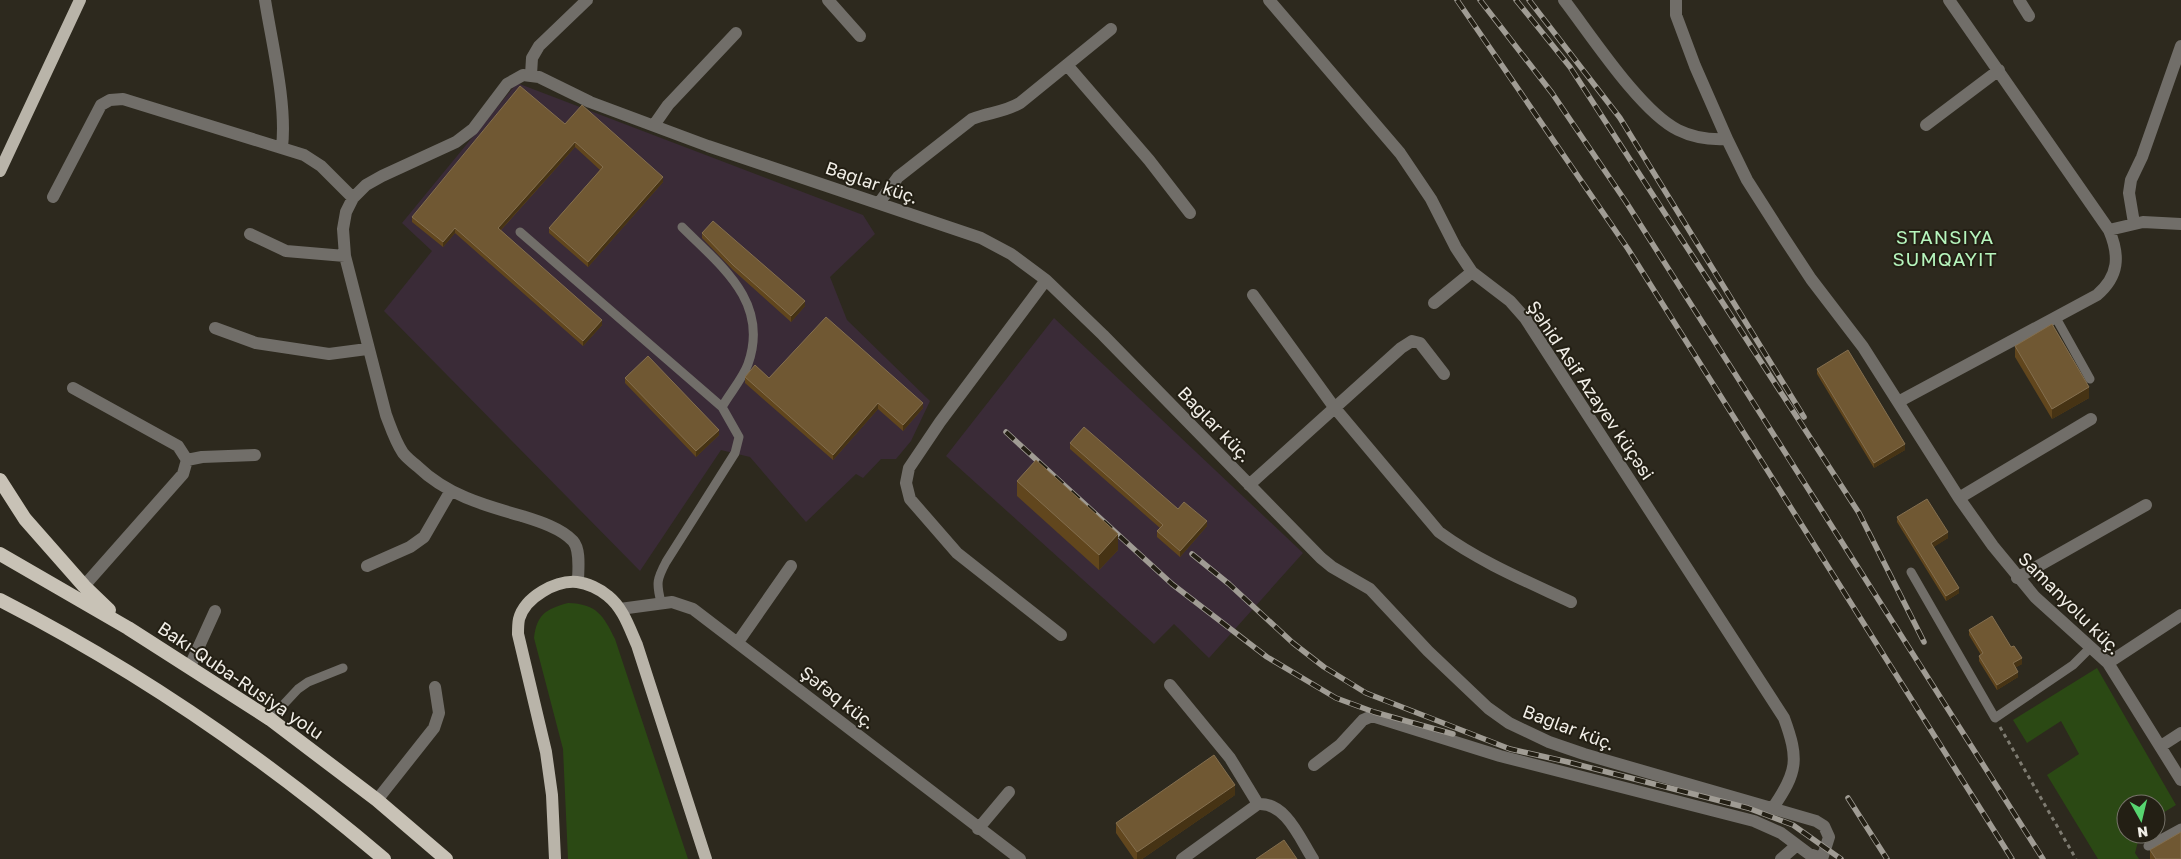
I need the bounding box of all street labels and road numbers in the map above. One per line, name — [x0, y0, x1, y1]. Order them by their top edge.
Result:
street label: Bağlar küç. — [823, 156, 921, 208]
street label: Şəhid Asif Azayev küçəsi — [1523, 296, 1659, 484]
street label: Bağlar küç. — [1174, 382, 1256, 466]
street label: Samanyolu küç. — [2014, 547, 2126, 659]
street label: Bakı-Quba-Rusiya yolu — [154, 616, 328, 744]
street label: Şəfəq küç. — [796, 661, 880, 733]
street label: Bağlar küç. — [1520, 699, 1618, 755]

